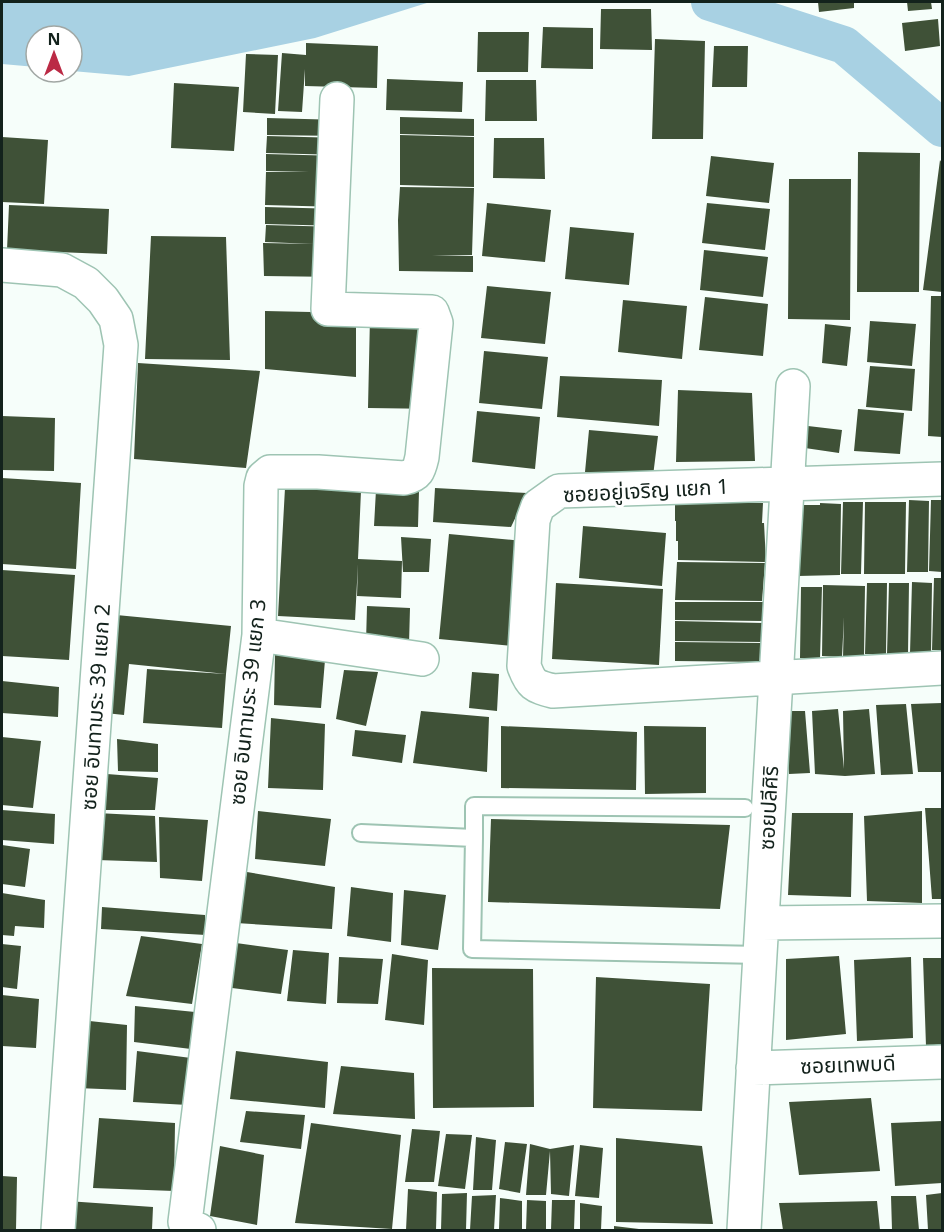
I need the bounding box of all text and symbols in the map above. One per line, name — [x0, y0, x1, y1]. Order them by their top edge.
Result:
north arrow — [24, 24, 84, 84]
text: N — [47, 28, 61, 52]
street label: ซอยอยู่เจริญ แยก 1 — [562, 472, 730, 511]
street label: ซอย อินทามระ 39 แยก 3 — [222, 598, 275, 807]
street label: ซอย อินทามระ 39 แยก 2 — [74, 603, 119, 811]
street label: ซอยปลีศิริ — [752, 765, 787, 851]
street label: ซอยเทพบดี — [800, 1048, 896, 1083]

